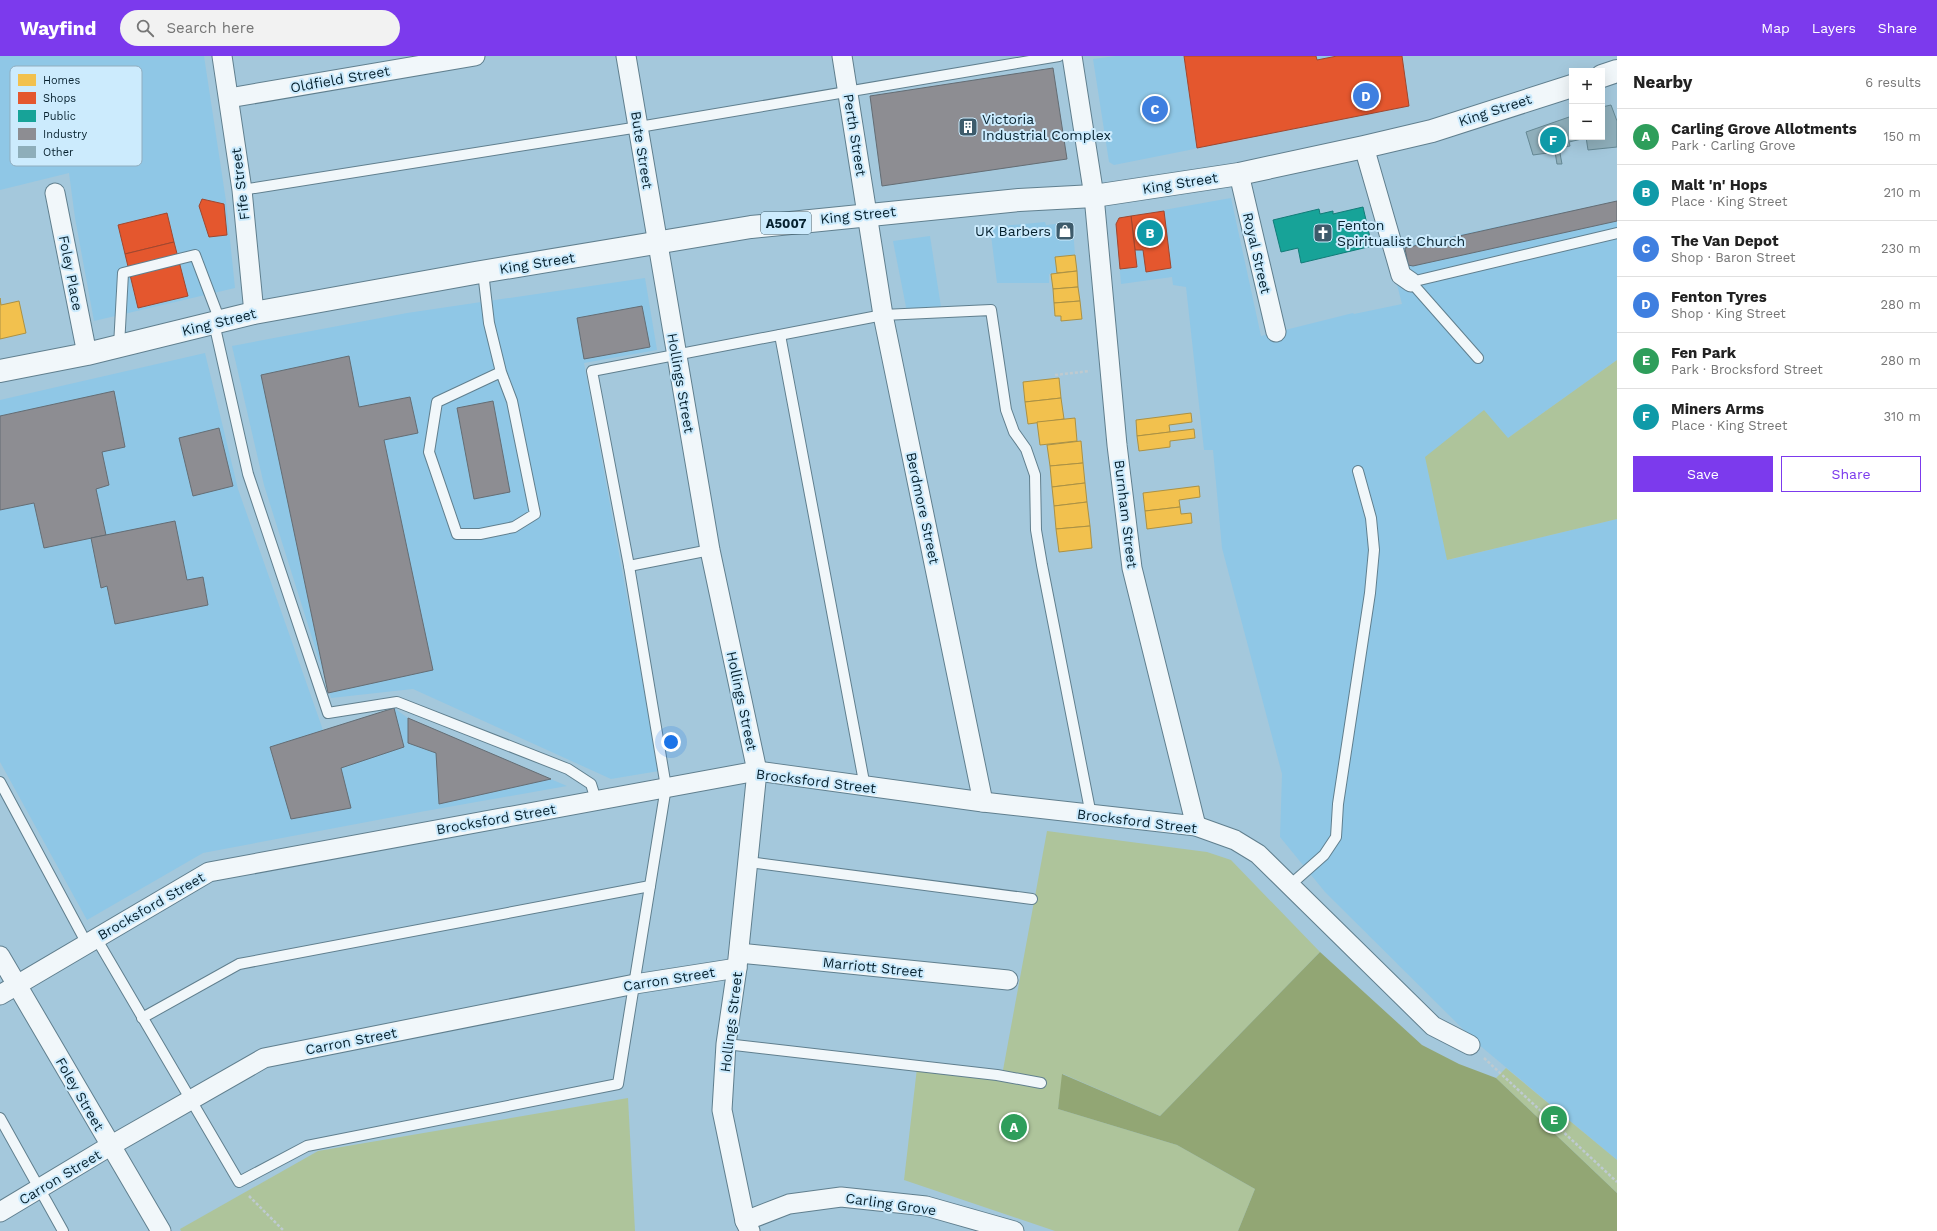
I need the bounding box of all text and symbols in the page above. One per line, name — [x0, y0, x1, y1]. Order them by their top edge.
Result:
search box — [120, 10, 400, 46]
text: Wayfind — [20, 17, 96, 40]
icon: search — [134, 17, 156, 39]
text: Search here — [166, 19, 254, 37]
text: Map — [1761, 20, 1790, 36]
text: Layers — [1812, 20, 1856, 36]
text: Share — [1878, 20, 1917, 36]
street label: Oldfield Street — [289, 62, 391, 96]
legend — [10, 66, 142, 166]
map controls — [1569, 68, 1605, 140]
button: + — [1569, 68, 1605, 104]
text: Nearby — [1633, 72, 1692, 92]
text: Homes — [43, 74, 80, 87]
text: 6 results — [1865, 75, 1921, 90]
pin: D — [1353, 81, 1379, 111]
street label: King Street — [1456, 91, 1534, 129]
text: Shops — [43, 92, 76, 105]
street label: Perth Street — [841, 93, 869, 177]
pin: C — [1142, 94, 1168, 124]
button: − — [1569, 104, 1605, 140]
text: Public — [43, 110, 76, 123]
street label: Bute Street — [628, 110, 656, 190]
place label: Victoria Industrial Complex — [982, 111, 1111, 143]
building icon: Victoria Industrial Complex — [957, 116, 979, 138]
text: Carling Grove Allotments — [1671, 120, 1857, 138]
pin: F — [1540, 125, 1566, 155]
text: Industry — [43, 128, 88, 141]
text: A — [1642, 129, 1650, 144]
text: 150 m — [1883, 129, 1921, 144]
text: Park · Carling Grove — [1671, 138, 1795, 153]
text: Other — [43, 146, 74, 159]
street label: Fife Street — [228, 147, 252, 221]
street label: King Street — [1141, 169, 1219, 197]
text: Malt 'n' Hops — [1671, 176, 1767, 194]
text: B — [1642, 185, 1650, 200]
text: 210 m — [1883, 185, 1921, 200]
text: Place · King Street — [1671, 194, 1787, 209]
street label: King Street — [819, 203, 897, 227]
street label: Royal Street — [1240, 211, 1274, 295]
road number: A5007 — [761, 212, 811, 234]
place label: Fenton Spiritualist Church — [1337, 217, 1465, 249]
pin: B — [1137, 218, 1163, 248]
shop icon: UK Barbers — [1054, 220, 1076, 242]
church icon: Fenton Spiritualist Church — [1312, 222, 1334, 244]
place label: UK Barbers — [975, 223, 1051, 239]
text: The Van Depot — [1671, 232, 1779, 250]
street label: Foley Place — [56, 234, 86, 312]
text: C — [1642, 241, 1650, 256]
text: 230 m — [1881, 241, 1921, 256]
street label: King Street — [498, 249, 576, 277]
text: Shop · Baron Street — [1671, 250, 1796, 265]
text: Fenton Tyres — [1671, 288, 1767, 306]
text: D — [1641, 297, 1651, 312]
text: 280 m — [1881, 297, 1921, 312]
street label: King Street — [180, 305, 258, 339]
text: Shop · King Street — [1671, 306, 1786, 321]
street label: Hollings Street — [664, 332, 698, 434]
text: Fen Park — [1671, 344, 1736, 362]
text: E — [1642, 353, 1650, 368]
text: 280 m — [1881, 353, 1921, 368]
text: Park · Brocksford Street — [1671, 362, 1823, 377]
text: Miners Arms — [1671, 400, 1764, 418]
text: F — [1642, 409, 1650, 424]
text: 310 m — [1883, 409, 1921, 424]
text: Place · King Street — [1671, 418, 1787, 433]
street label: Berdmore Street — [903, 451, 943, 565]
button: Save — [1633, 456, 1773, 492]
button: Share — [1781, 456, 1921, 492]
street label: Burnham Street — [1111, 459, 1141, 569]
street label: Hollings Street — [724, 650, 760, 752]
your location — [661, 732, 681, 752]
street label: Brocksford Street — [755, 766, 877, 796]
street label: Brocksford Street — [435, 801, 557, 837]
street label: Brocksford Street — [1076, 806, 1198, 836]
street label: Brocksford Street — [95, 869, 207, 943]
street label: Marriott Street — [822, 954, 924, 980]
street label: Carron Street — [622, 964, 716, 994]
street label: Hollings Street — [717, 971, 745, 1073]
street label: Carron Street — [304, 1024, 398, 1058]
street label: Foley Street — [53, 1054, 107, 1134]
pin: E — [1541, 1104, 1567, 1134]
pin: A — [1001, 1112, 1027, 1142]
street label: Carron Street — [16, 1146, 104, 1208]
street label: Carling Grove — [845, 1190, 937, 1218]

